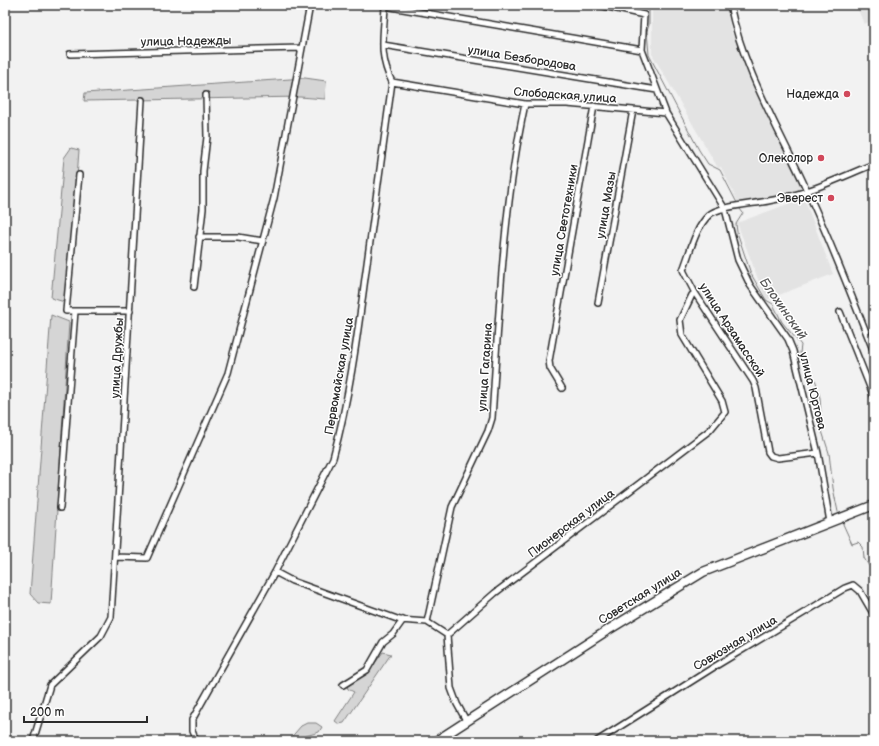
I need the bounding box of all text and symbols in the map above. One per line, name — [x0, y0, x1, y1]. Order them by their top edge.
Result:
street label: улица Надежды — [141, 33, 231, 50]
street label: улица Безбородова — [467, 43, 577, 74]
street label: Слободская улица — [513, 84, 617, 107]
place label: Надежда — [786, 87, 839, 102]
marker: Надежда — [842, 89, 852, 99]
place label: Олеколор — [759, 151, 813, 166]
marker: Олеколор — [816, 153, 826, 163]
street label: улица Светотехники — [547, 163, 582, 277]
street label: улица Мазы — [593, 170, 620, 240]
place label: Эверест — [777, 191, 823, 206]
marker: Эверест — [826, 193, 836, 203]
water label: Блохинский — [756, 275, 811, 343]
street label: улица Арзамасской — [696, 280, 768, 380]
street label: Первомайская улица — [322, 316, 357, 436]
street label: улица Дружбы — [108, 317, 127, 399]
street label: улица Гагарина — [475, 322, 496, 412]
street label: улица Юртова — [796, 351, 829, 432]
street label: Пионерская улица — [525, 486, 618, 561]
street label: Советская улица — [596, 565, 685, 628]
street label: Совхозная улица — [691, 613, 780, 674]
scale bar — [24, 698, 147, 724]
text: 200 m — [30, 705, 64, 720]

